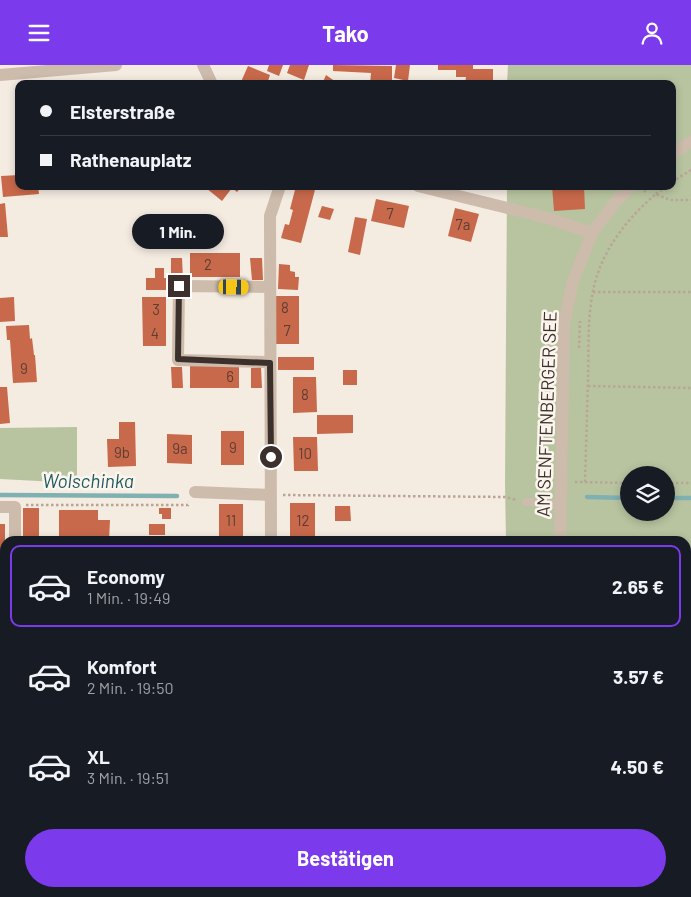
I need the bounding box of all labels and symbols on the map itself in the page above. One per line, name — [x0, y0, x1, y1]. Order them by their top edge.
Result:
house number: 7 — [386, 204, 394, 222]
callout: 1 Min. — [133, 213, 225, 249]
house number: 7a — [456, 215, 470, 233]
house number: 2 — [204, 255, 212, 273]
route end — [168, 275, 190, 297]
car — [218, 279, 249, 295]
house number: 8 — [281, 298, 289, 316]
house number: 3 — [152, 300, 160, 318]
street label: AM SENFTENBERGER SEE — [531, 311, 561, 517]
house number: 7 — [283, 321, 291, 339]
house number: 4 — [151, 324, 159, 342]
house number: 9 — [20, 359, 28, 377]
house number: 6 — [226, 367, 234, 385]
house number: 8 — [301, 385, 309, 403]
house number: 9 — [229, 438, 237, 456]
house number: 9a — [172, 439, 188, 457]
house number: 9b — [114, 443, 130, 461]
house number: 10 — [298, 444, 312, 462]
route start — [260, 446, 282, 468]
water label: Wolschinka — [42, 469, 134, 492]
house number: 11 — [226, 511, 236, 529]
house number: 12 — [296, 511, 310, 529]

